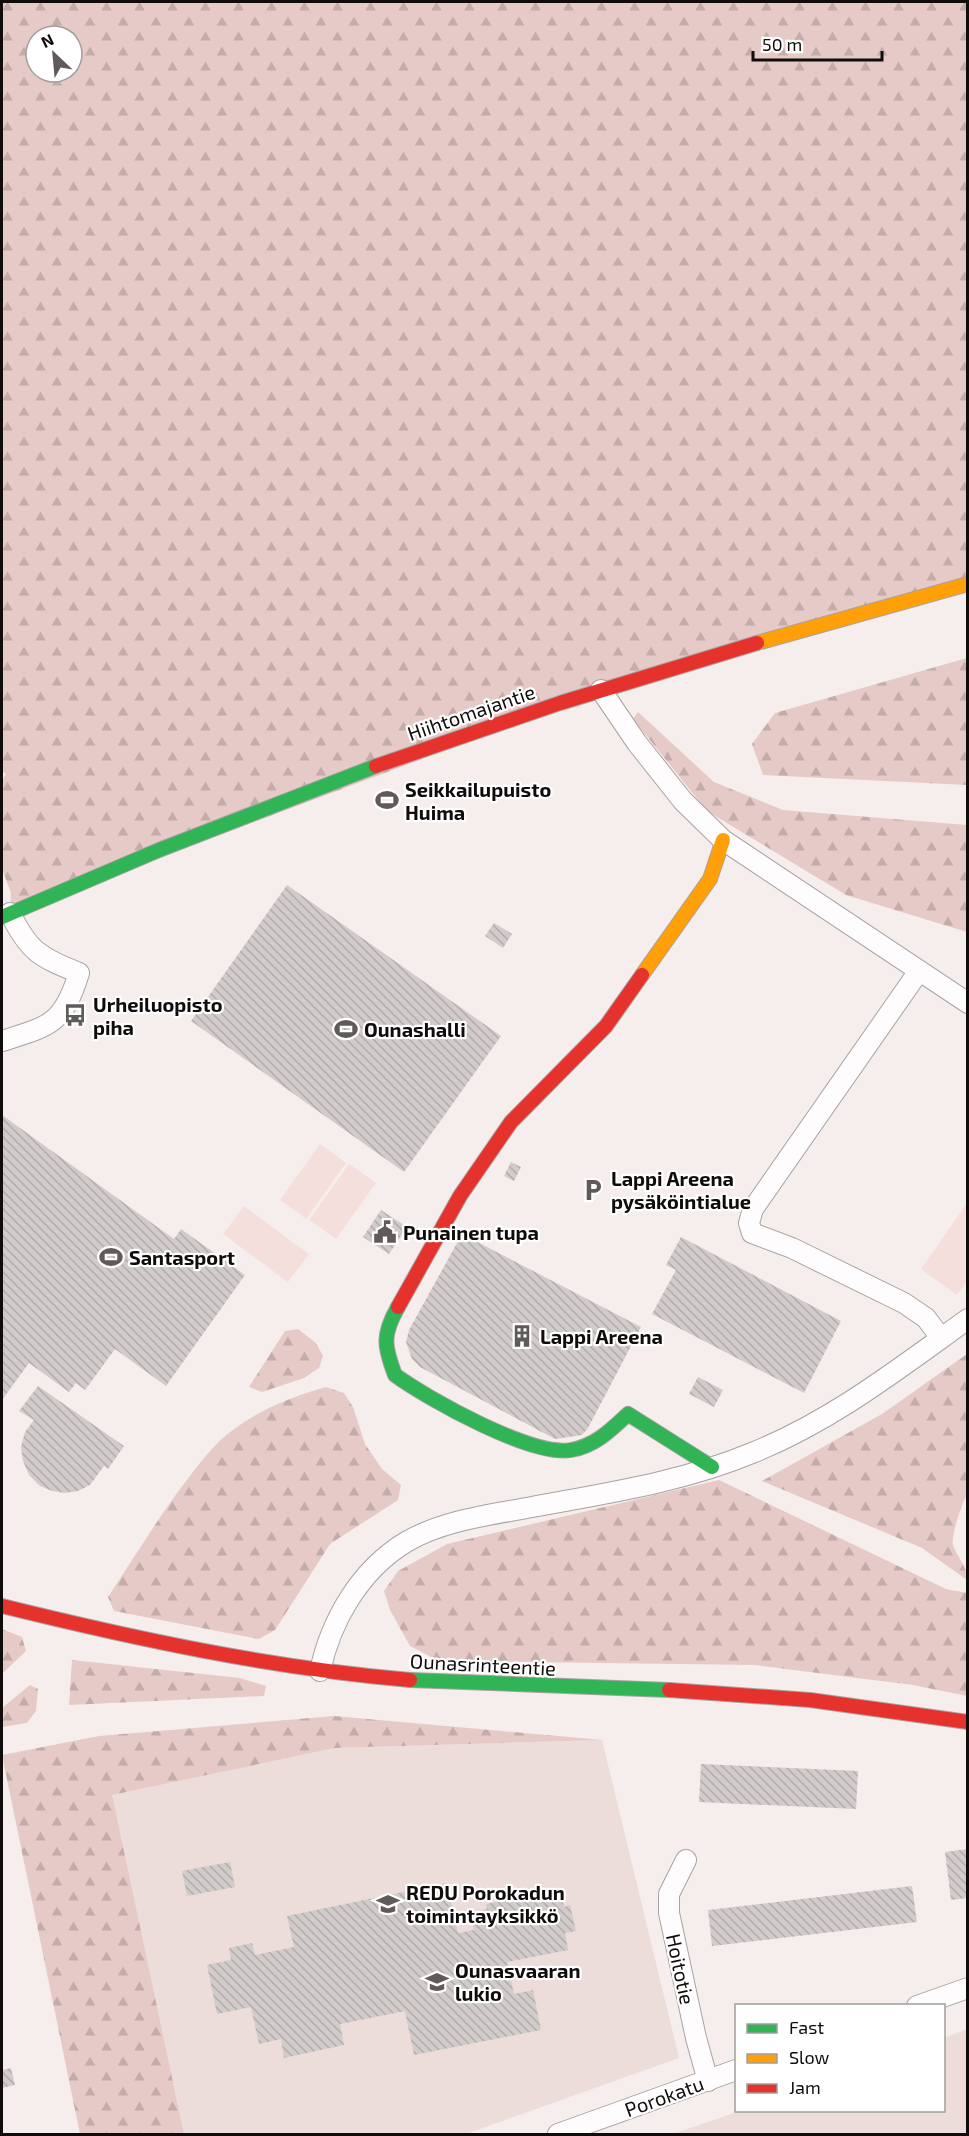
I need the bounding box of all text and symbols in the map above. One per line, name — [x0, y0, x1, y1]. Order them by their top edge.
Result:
north arrow — [24, 24, 84, 84]
scale bar — [753, 24, 882, 62]
text: N — [38, 29, 57, 51]
text: 50 m — [762, 33, 802, 55]
street label: Hiihtomajantie — [404, 679, 538, 745]
place label: Seikkailupuisto Huima — [405, 777, 551, 824]
sports icon: Seikkailupuisto Huima — [374, 787, 400, 813]
place label: Urheiluopisto piha — [93, 992, 222, 1039]
bus stop icon: Urheiluopisto piha — [62, 1002, 88, 1028]
sports icon: Ounashalli — [333, 1016, 359, 1042]
place label: Ounashalli — [364, 1017, 466, 1041]
place label: Lappi Areena pysäköintialue — [611, 1166, 751, 1214]
parking icon: Lappi Areena pysäköintialue — [580, 1177, 606, 1203]
public building icon: Punainen tupa — [372, 1219, 398, 1245]
place label: Punainen tupa — [403, 1220, 539, 1244]
sports icon: Santasport — [98, 1244, 124, 1270]
place label: Santasport — [129, 1245, 235, 1269]
building icon: Lappi Areena — [509, 1323, 535, 1349]
place label: Lappi Areena — [540, 1324, 663, 1348]
street label: Ounasrinteentie — [409, 1648, 557, 1680]
place label: REDU Porokadun toimintayksikkö — [406, 1880, 565, 1928]
school or university icon: REDU Porokadun toimintayksikkö — [375, 1891, 401, 1917]
street label: Hoitotie — [662, 1931, 700, 2007]
place label: Ounasvaaran lukio — [455, 1958, 580, 2005]
school or university icon: Ounasvaaran lukio — [424, 1969, 450, 1995]
legend — [735, 2004, 945, 2112]
text: Fast — [789, 2016, 824, 2038]
text: Slow — [789, 2046, 830, 2068]
street label: Porokatu — [621, 2071, 707, 2121]
text: Jam — [789, 2076, 821, 2098]

